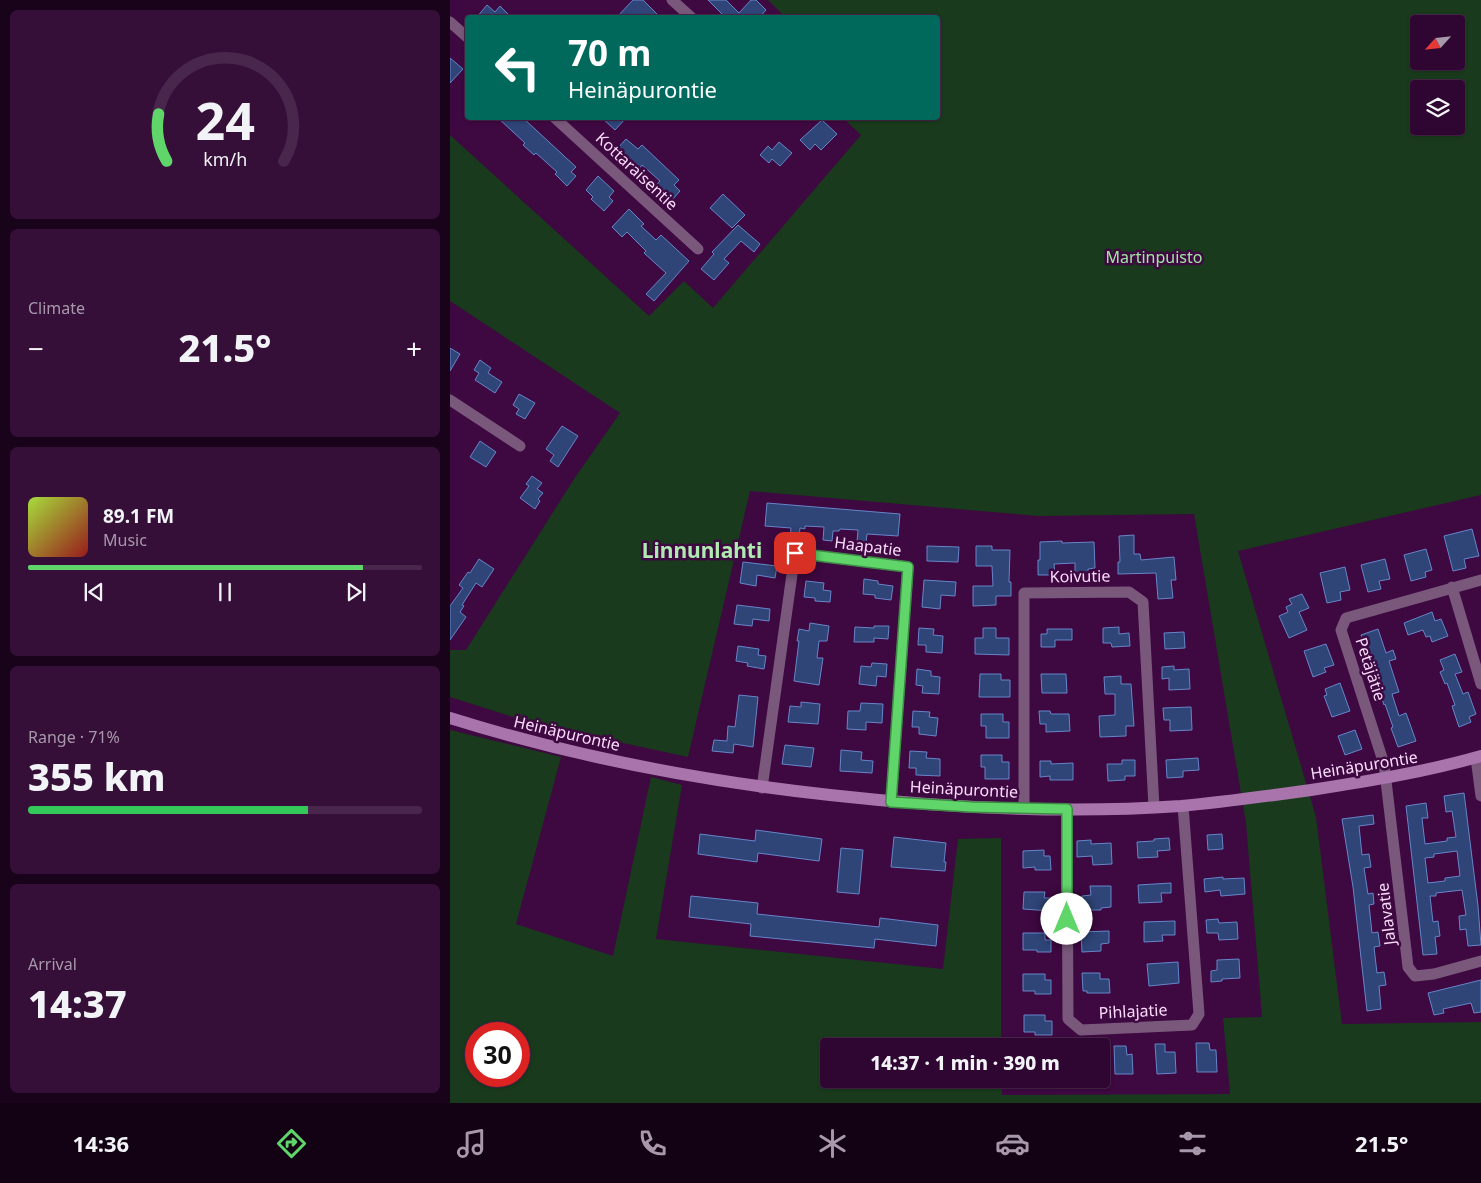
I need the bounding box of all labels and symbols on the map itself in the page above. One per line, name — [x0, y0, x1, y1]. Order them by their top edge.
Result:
north arrow — [1410, 15, 1465, 70]
street label: Kottaraisentie — [591, 127, 683, 215]
park label: Martinpuisto — [1106, 246, 1202, 268]
street label: Haapatie — [833, 531, 903, 561]
pin — [774, 532, 816, 574]
district label: Linnunlahti — [642, 536, 762, 564]
street label: Koivutie — [1049, 564, 1111, 588]
street label: Petäjätie — [1350, 634, 1392, 704]
street label: Heinäpurontie — [512, 710, 622, 756]
street label: Heinäpurontie — [1309, 746, 1419, 784]
street label: Heinäpurontie — [909, 775, 1019, 803]
street label: Jalavatie — [1371, 882, 1401, 948]
position arrow — [1040, 892, 1092, 944]
street label: Pihlajatie — [1098, 998, 1168, 1024]
speed limit sign: 30 — [465, 1022, 530, 1087]

